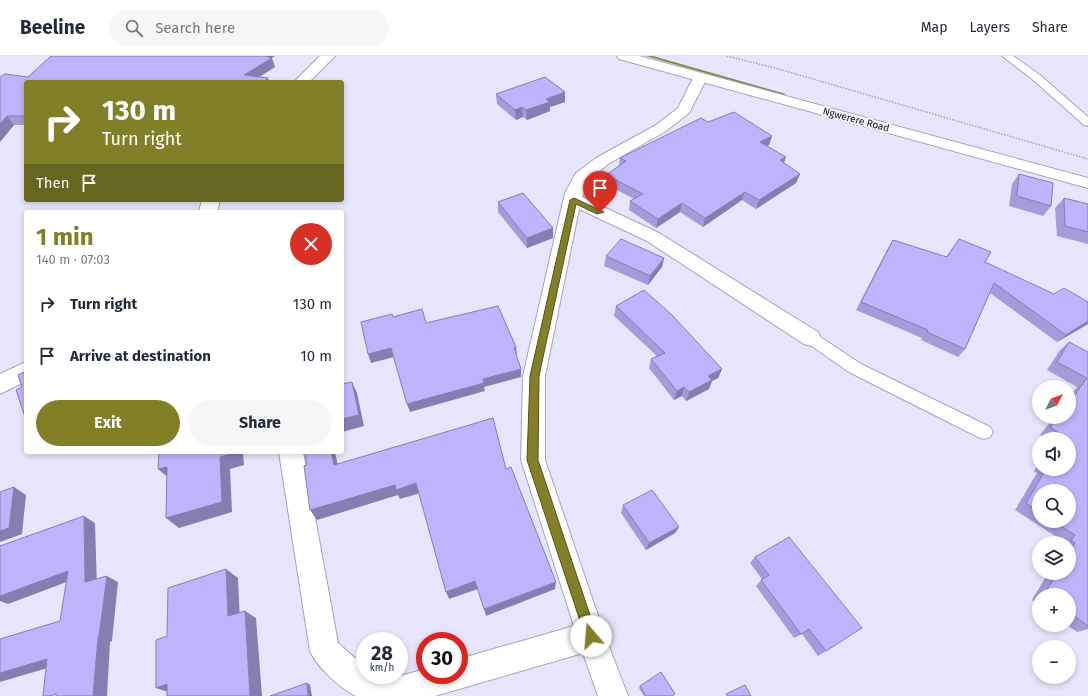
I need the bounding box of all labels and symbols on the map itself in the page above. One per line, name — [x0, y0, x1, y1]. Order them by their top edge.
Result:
street label: Ngwerere Road — [821, 105, 891, 135]
pin — [583, 171, 617, 212]
north arrow — [1032, 380, 1076, 424]
position arrow — [570, 615, 612, 657]
speed limit sign: 30 — [416, 632, 468, 684]

